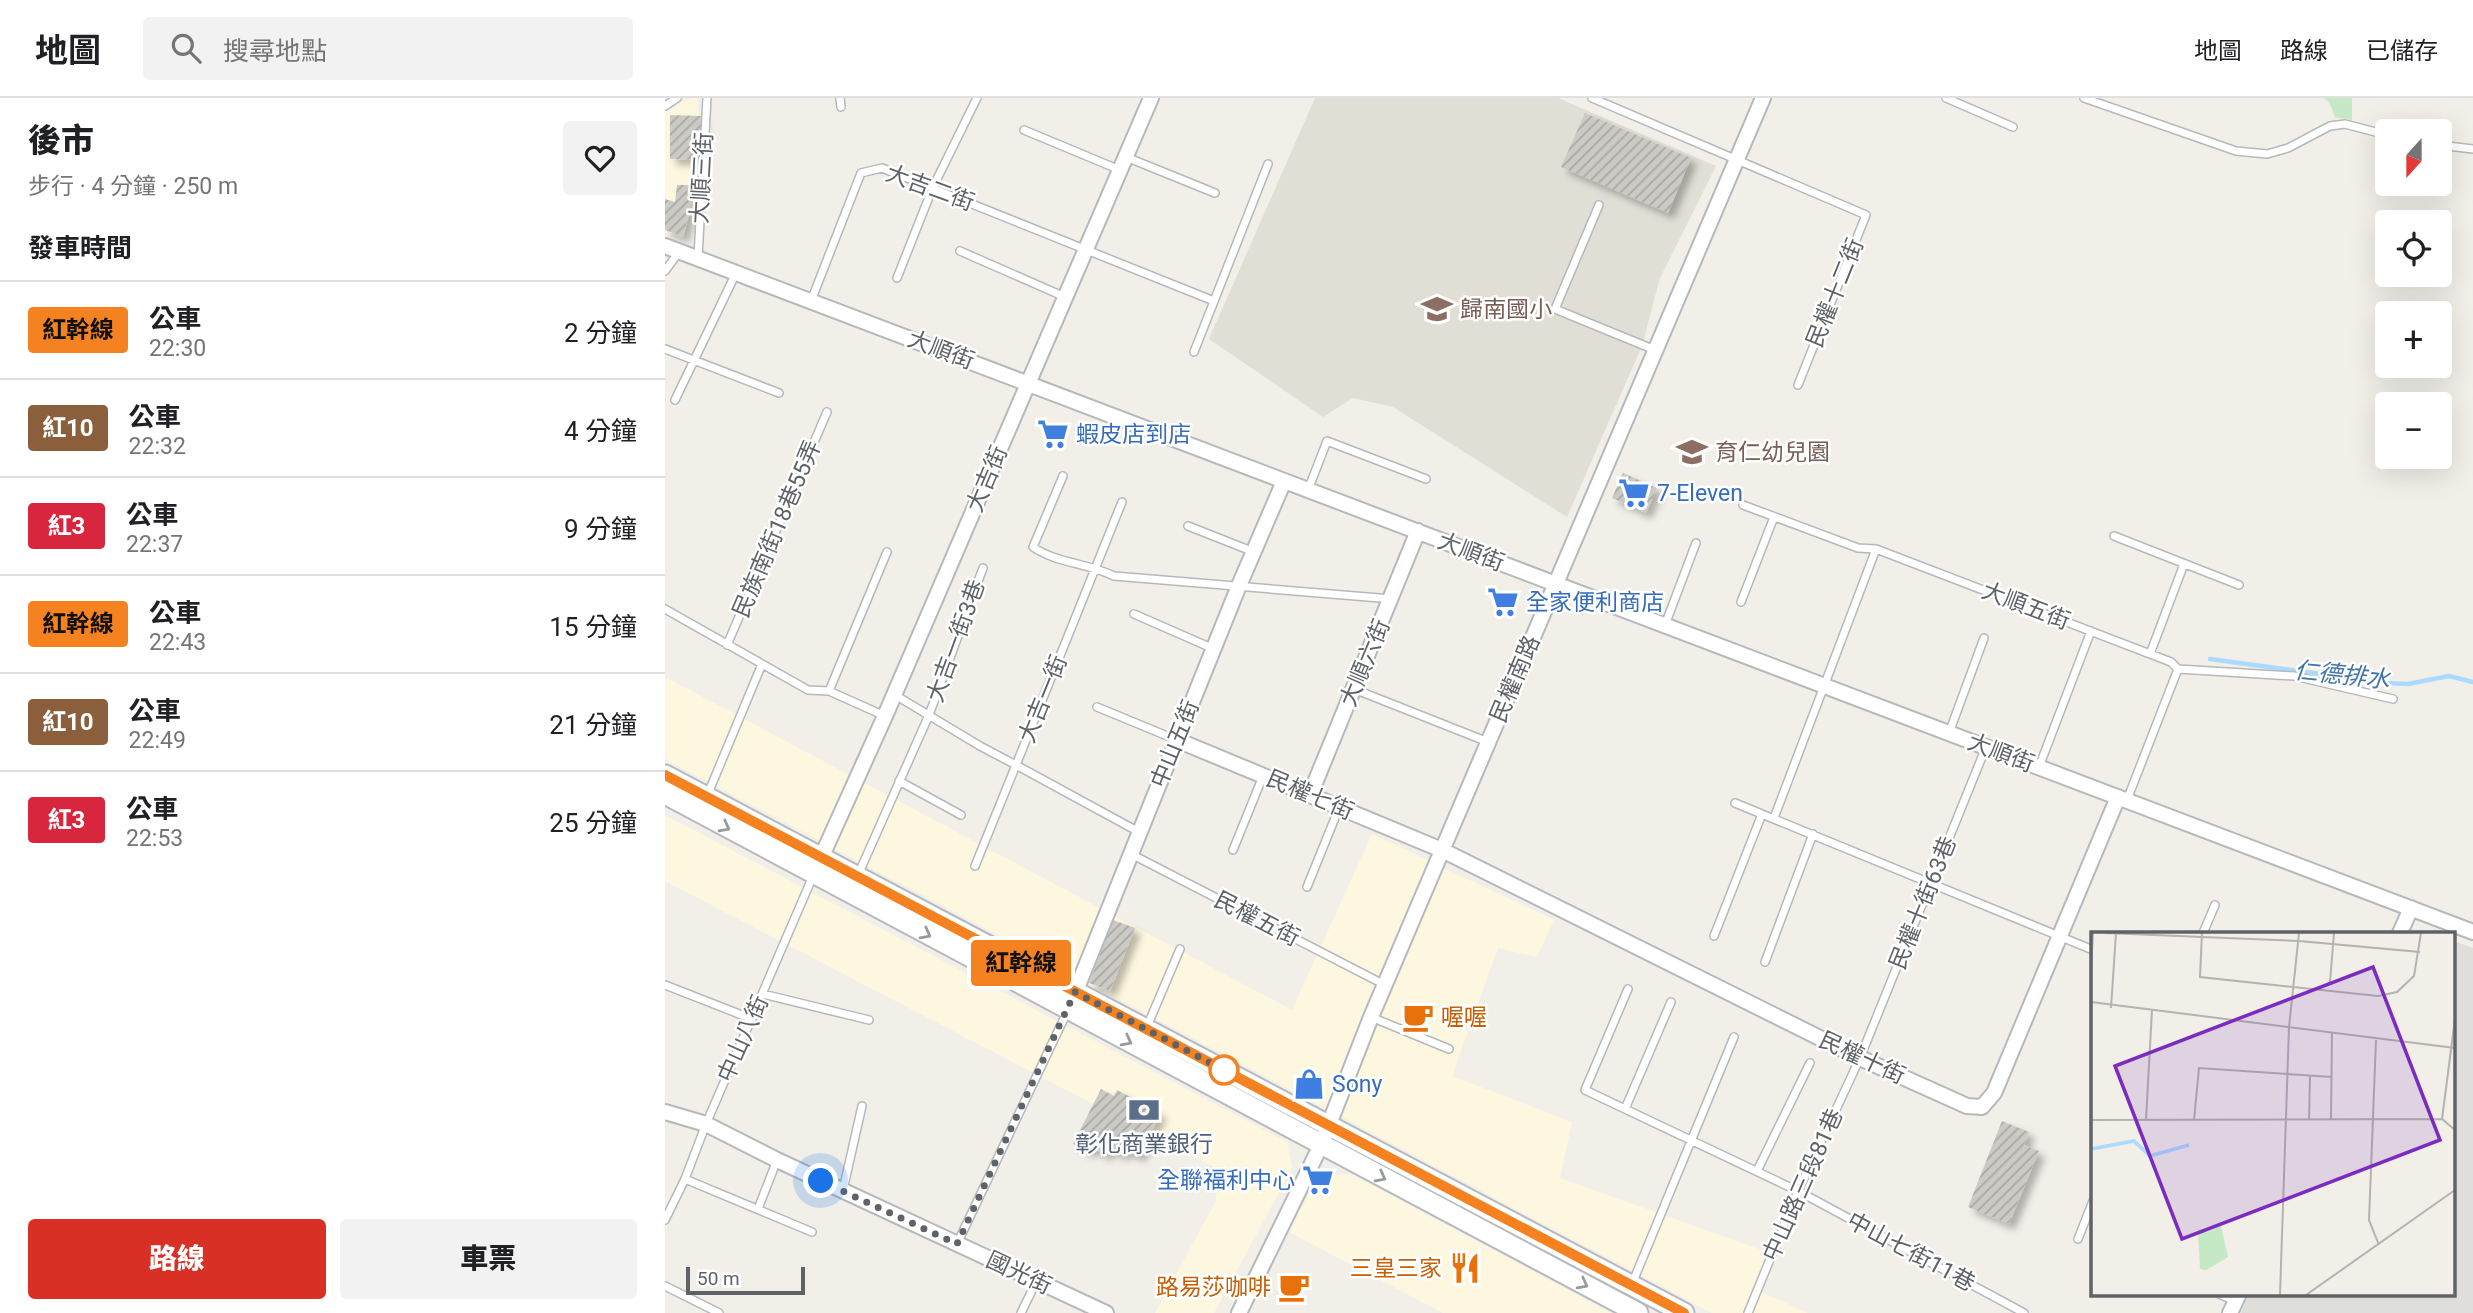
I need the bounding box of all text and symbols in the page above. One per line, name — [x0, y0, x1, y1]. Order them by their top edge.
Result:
search box — [143, 17, 633, 80]
icon: search — [167, 29, 205, 67]
text: 地圖 — [35, 31, 101, 70]
text: 搜尋地點 — [223, 36, 327, 66]
text: 地圖 — [2194, 37, 2242, 65]
text: 路線 — [2280, 37, 2328, 65]
text: 已儲存 — [2366, 37, 2438, 65]
north arrow — [2375, 119, 2452, 196]
map controls — [2375, 119, 2452, 469]
text: 後市 — [28, 121, 94, 160]
button: heart — [563, 121, 637, 195]
street label: 大順三街 — [686, 131, 718, 225]
street label: 大吉二街 — [882, 160, 978, 216]
text: 步行 · 4 分鐘 · 250 m — [28, 173, 238, 200]
button: locate — [2375, 210, 2452, 287]
text: 發車時間 — [28, 233, 132, 263]
street label: 民權十二街 — [1801, 235, 1869, 351]
school or university icon: 歸南國小 — [1420, 292, 1454, 326]
place label: 歸南國小 — [1460, 296, 1552, 323]
button: + — [2375, 301, 2452, 378]
text: 公車 — [149, 304, 201, 334]
text: 紅幹線 — [42, 316, 114, 344]
text: 2 分鐘 — [564, 318, 637, 348]
street label: 大順街 — [904, 325, 978, 375]
text: 22:30 — [149, 335, 206, 362]
button: − — [2375, 392, 2452, 469]
text: 公車 — [129, 402, 181, 432]
text: 紅10 — [42, 414, 94, 442]
text: 4 分鐘 — [564, 416, 637, 446]
supermarket icon: 蝦皮店到店 — [1036, 417, 1070, 451]
place label: 蝦皮店到店 — [1076, 421, 1191, 448]
text: 22:32 — [129, 433, 186, 460]
school or university icon: 育仁幼兒園 — [1675, 435, 1709, 469]
street label: 民族南街18巷55弄 — [728, 436, 826, 622]
place label: 育仁幼兒園 — [1715, 439, 1830, 466]
street label: 大吉街 — [961, 442, 1013, 516]
supermarket icon: 7-Eleven — [1617, 476, 1651, 510]
place label: 7-Eleven — [1657, 480, 1743, 507]
text: 公車 — [126, 500, 178, 530]
text: 紅3 — [48, 512, 85, 540]
text: 9 分鐘 — [564, 514, 637, 544]
street label: 大順街 — [1434, 527, 1508, 577]
text: 22:37 — [126, 531, 183, 558]
street label: 大吉一街3巷 — [921, 576, 991, 706]
street label: 大順五街 — [1978, 577, 2074, 635]
supermarket icon: 全家便利商店 — [1486, 585, 1520, 619]
place label: 全家便利商店 — [1526, 589, 1664, 616]
text: 公車 — [149, 598, 201, 628]
text: 紅幹線 — [42, 610, 114, 638]
text: 15 分鐘 — [549, 612, 637, 642]
street label: 大順六街 — [1335, 615, 1395, 711]
text: 22:43 — [149, 629, 206, 656]
street label: 民權南路 — [1485, 631, 1545, 727]
street label: 大吉一街 — [1013, 651, 1073, 747]
water label: 仁德排水 — [2293, 656, 2392, 694]
text: 公車 — [129, 696, 181, 726]
street label: 中山五街 — [1145, 696, 1205, 792]
text: 紅10 — [42, 708, 94, 736]
text: 21 分鐘 — [549, 710, 637, 740]
text: 22:49 — [129, 727, 186, 754]
street label: 大順街 — [1964, 728, 2038, 778]
street label: 民權七街 — [1262, 765, 1358, 825]
text: 公車 — [126, 794, 178, 824]
text: 紅3 — [48, 806, 85, 834]
text: 25 分鐘 — [549, 808, 637, 838]
one-way arrow — [718, 818, 730, 832]
text: 22:53 — [126, 825, 183, 852]
street label: 民權十街63巷 — [1884, 833, 1962, 973]
street label: 民權五街 — [1210, 886, 1304, 952]
one-way arrow — [919, 925, 931, 939]
inset map — [2091, 932, 2455, 1296]
line badge: 紅幹線 — [981, 940, 1061, 986]
text: 紅幹線 — [985, 949, 1057, 977]
street label: 中山八街 — [712, 991, 774, 1087]
cafe icon: 喔喔 — [1401, 1000, 1435, 1034]
place label: 喔喔 — [1441, 1004, 1487, 1031]
street label: 民權十街 — [1815, 1026, 1909, 1090]
one-way arrow — [1119, 1032, 1132, 1046]
unlabelled marker — [1209, 1055, 1239, 1085]
shop icon: Sony — [1292, 1067, 1326, 1101]
place label: Sony — [1332, 1071, 1382, 1098]
bank icon: 彰化商業銀行 — [1127, 1093, 1161, 1127]
street label: 中山路三段81巷 — [1757, 1105, 1849, 1265]
place label: 彰化商業銀行 — [1075, 1131, 1213, 1158]
your location — [803, 1163, 838, 1198]
supermarket icon: 全聯福利中心 — [1301, 1163, 1335, 1197]
place label: 全聯福利中心 — [1157, 1167, 1295, 1194]
one-way arrow — [1374, 1169, 1387, 1182]
street label: 中山七街11巷 — [1842, 1207, 1980, 1297]
button: 路線 — [28, 1219, 326, 1299]
button: 車票 — [340, 1219, 637, 1299]
street label: 國光街 — [982, 1246, 1056, 1300]
restaurant icon: 三皇三家 — [1448, 1251, 1482, 1285]
place label: 三皇三家 — [1350, 1255, 1442, 1282]
scale bar — [686, 1264, 805, 1296]
text: 50 m — [697, 1267, 740, 1290]
cafe icon: 路易莎咖啡 — [1277, 1270, 1311, 1304]
place label: 路易莎咖啡 — [1156, 1274, 1271, 1301]
one-way arrow — [1575, 1275, 1588, 1289]

